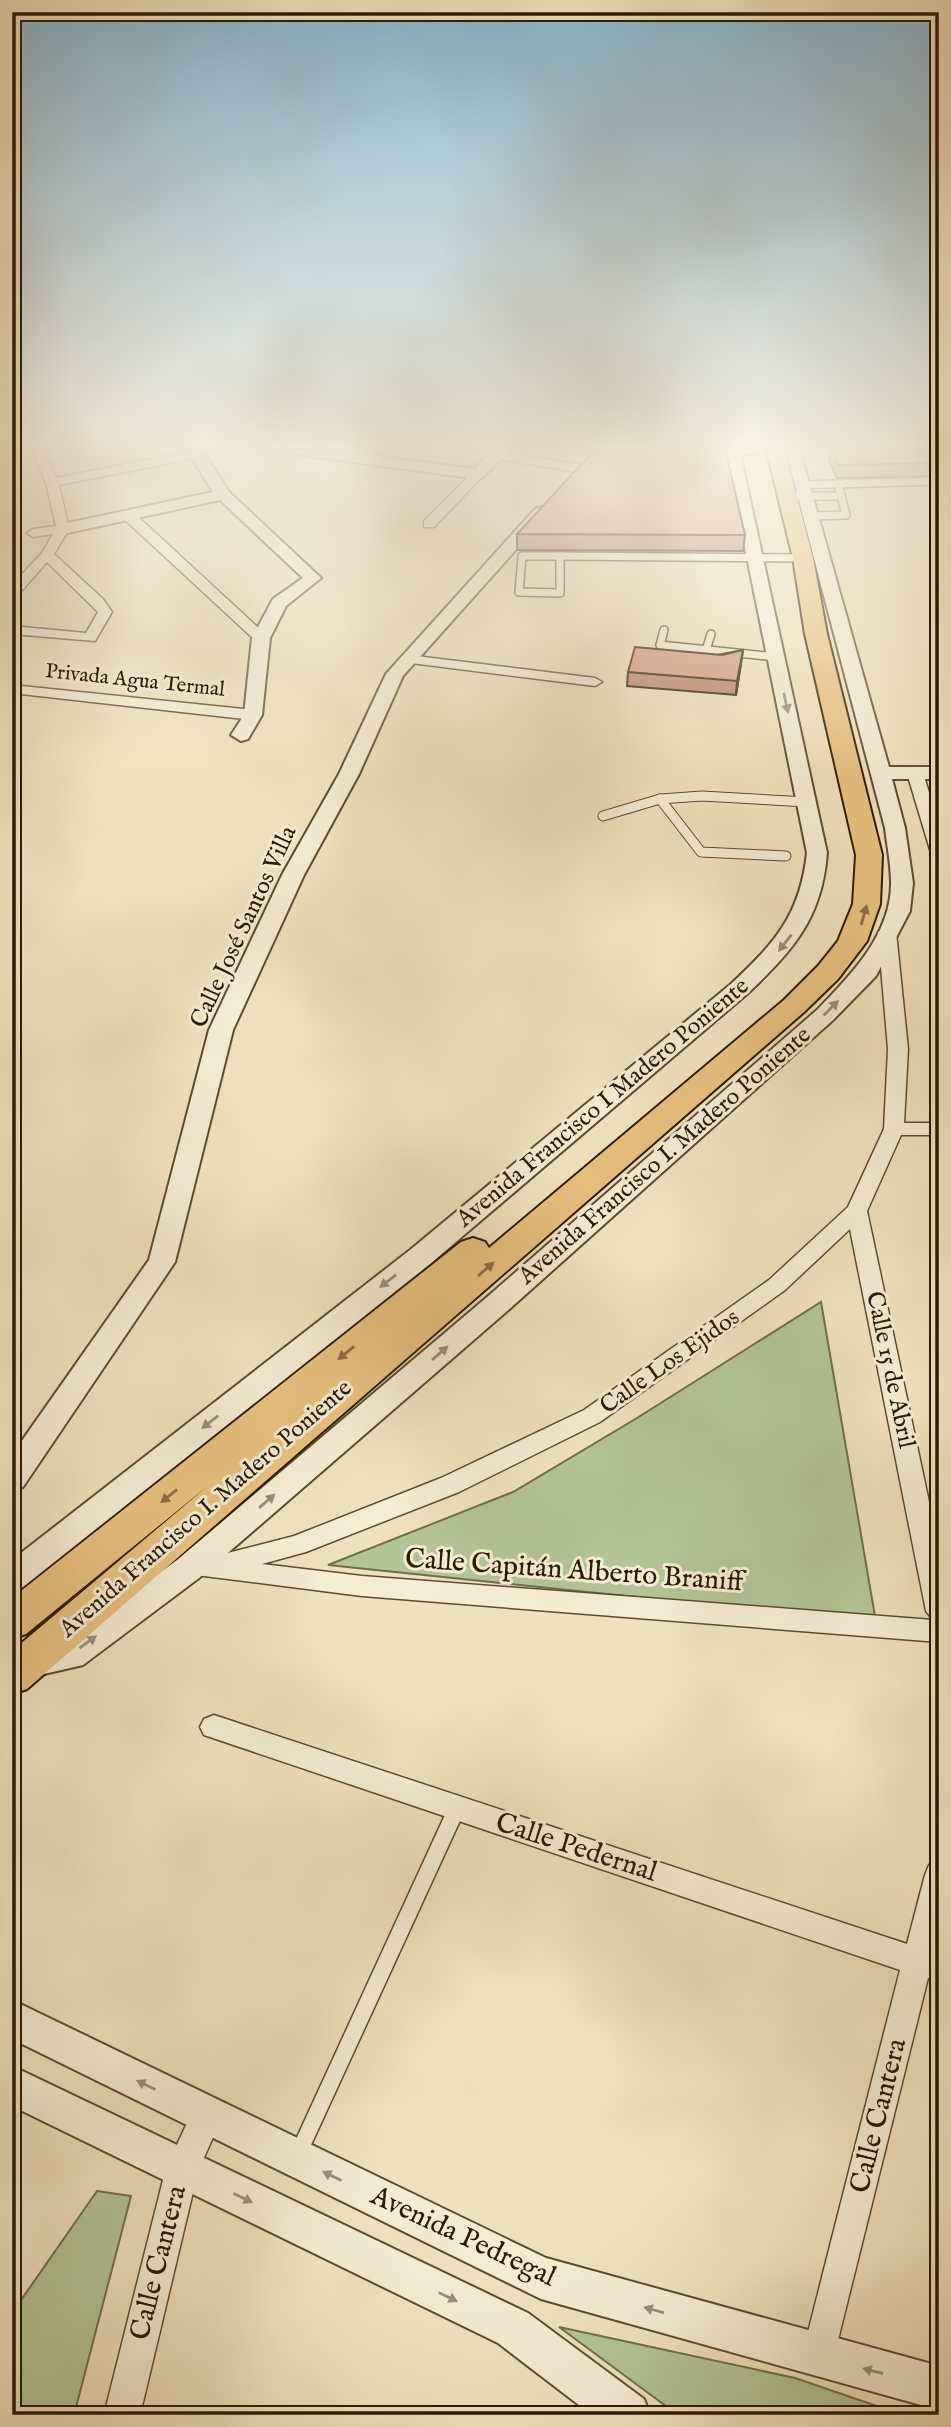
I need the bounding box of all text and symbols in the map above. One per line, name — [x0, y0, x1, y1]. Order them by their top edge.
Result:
street label: Privada Agua Termal — [44, 658, 226, 704]
one-way arrow — [781, 692, 792, 714]
street label: Calle José Santos Villa — [184, 820, 305, 1033]
one-way arrow — [859, 904, 870, 926]
one-way arrow — [777, 934, 792, 952]
street label: Avenida Francisco I Madero Poniente — [449, 971, 756, 1235]
one-way arrow — [823, 1000, 840, 1017]
street label: Avenida Francisco I. Madero Poniente — [511, 1020, 818, 1292]
one-way arrow — [477, 1261, 495, 1277]
one-way arrow — [380, 1274, 398, 1289]
street label: Calle 15 de Abril — [858, 1289, 922, 1452]
street label: Calle Los Ejidos — [594, 1302, 746, 1422]
one-way arrow — [431, 1345, 449, 1361]
one-way arrow — [338, 1346, 356, 1361]
street label: Avenida Francisco I. Madero Poniente — [52, 1373, 359, 1645]
one-way arrow — [201, 1414, 219, 1429]
one-way arrow — [161, 1489, 179, 1504]
one-way arrow — [258, 1493, 276, 1509]
street label: Calle Capitán Alberto Braniff — [404, 1542, 748, 1601]
one-way arrow — [79, 1635, 98, 1649]
street label: Calle Pedernal — [491, 1805, 661, 1891]
street label: Calle Cantera — [843, 2034, 915, 2197]
one-way arrow — [136, 2079, 156, 2090]
one-way arrow — [322, 2170, 342, 2181]
street label: Avenida Pedregal — [364, 2178, 562, 2295]
street label: Calle Cantera — [123, 2181, 195, 2344]
one-way arrow — [233, 2192, 253, 2203]
one-way arrow — [438, 2291, 458, 2302]
one-way arrow — [643, 2304, 664, 2314]
one-way arrow — [862, 2365, 884, 2376]

